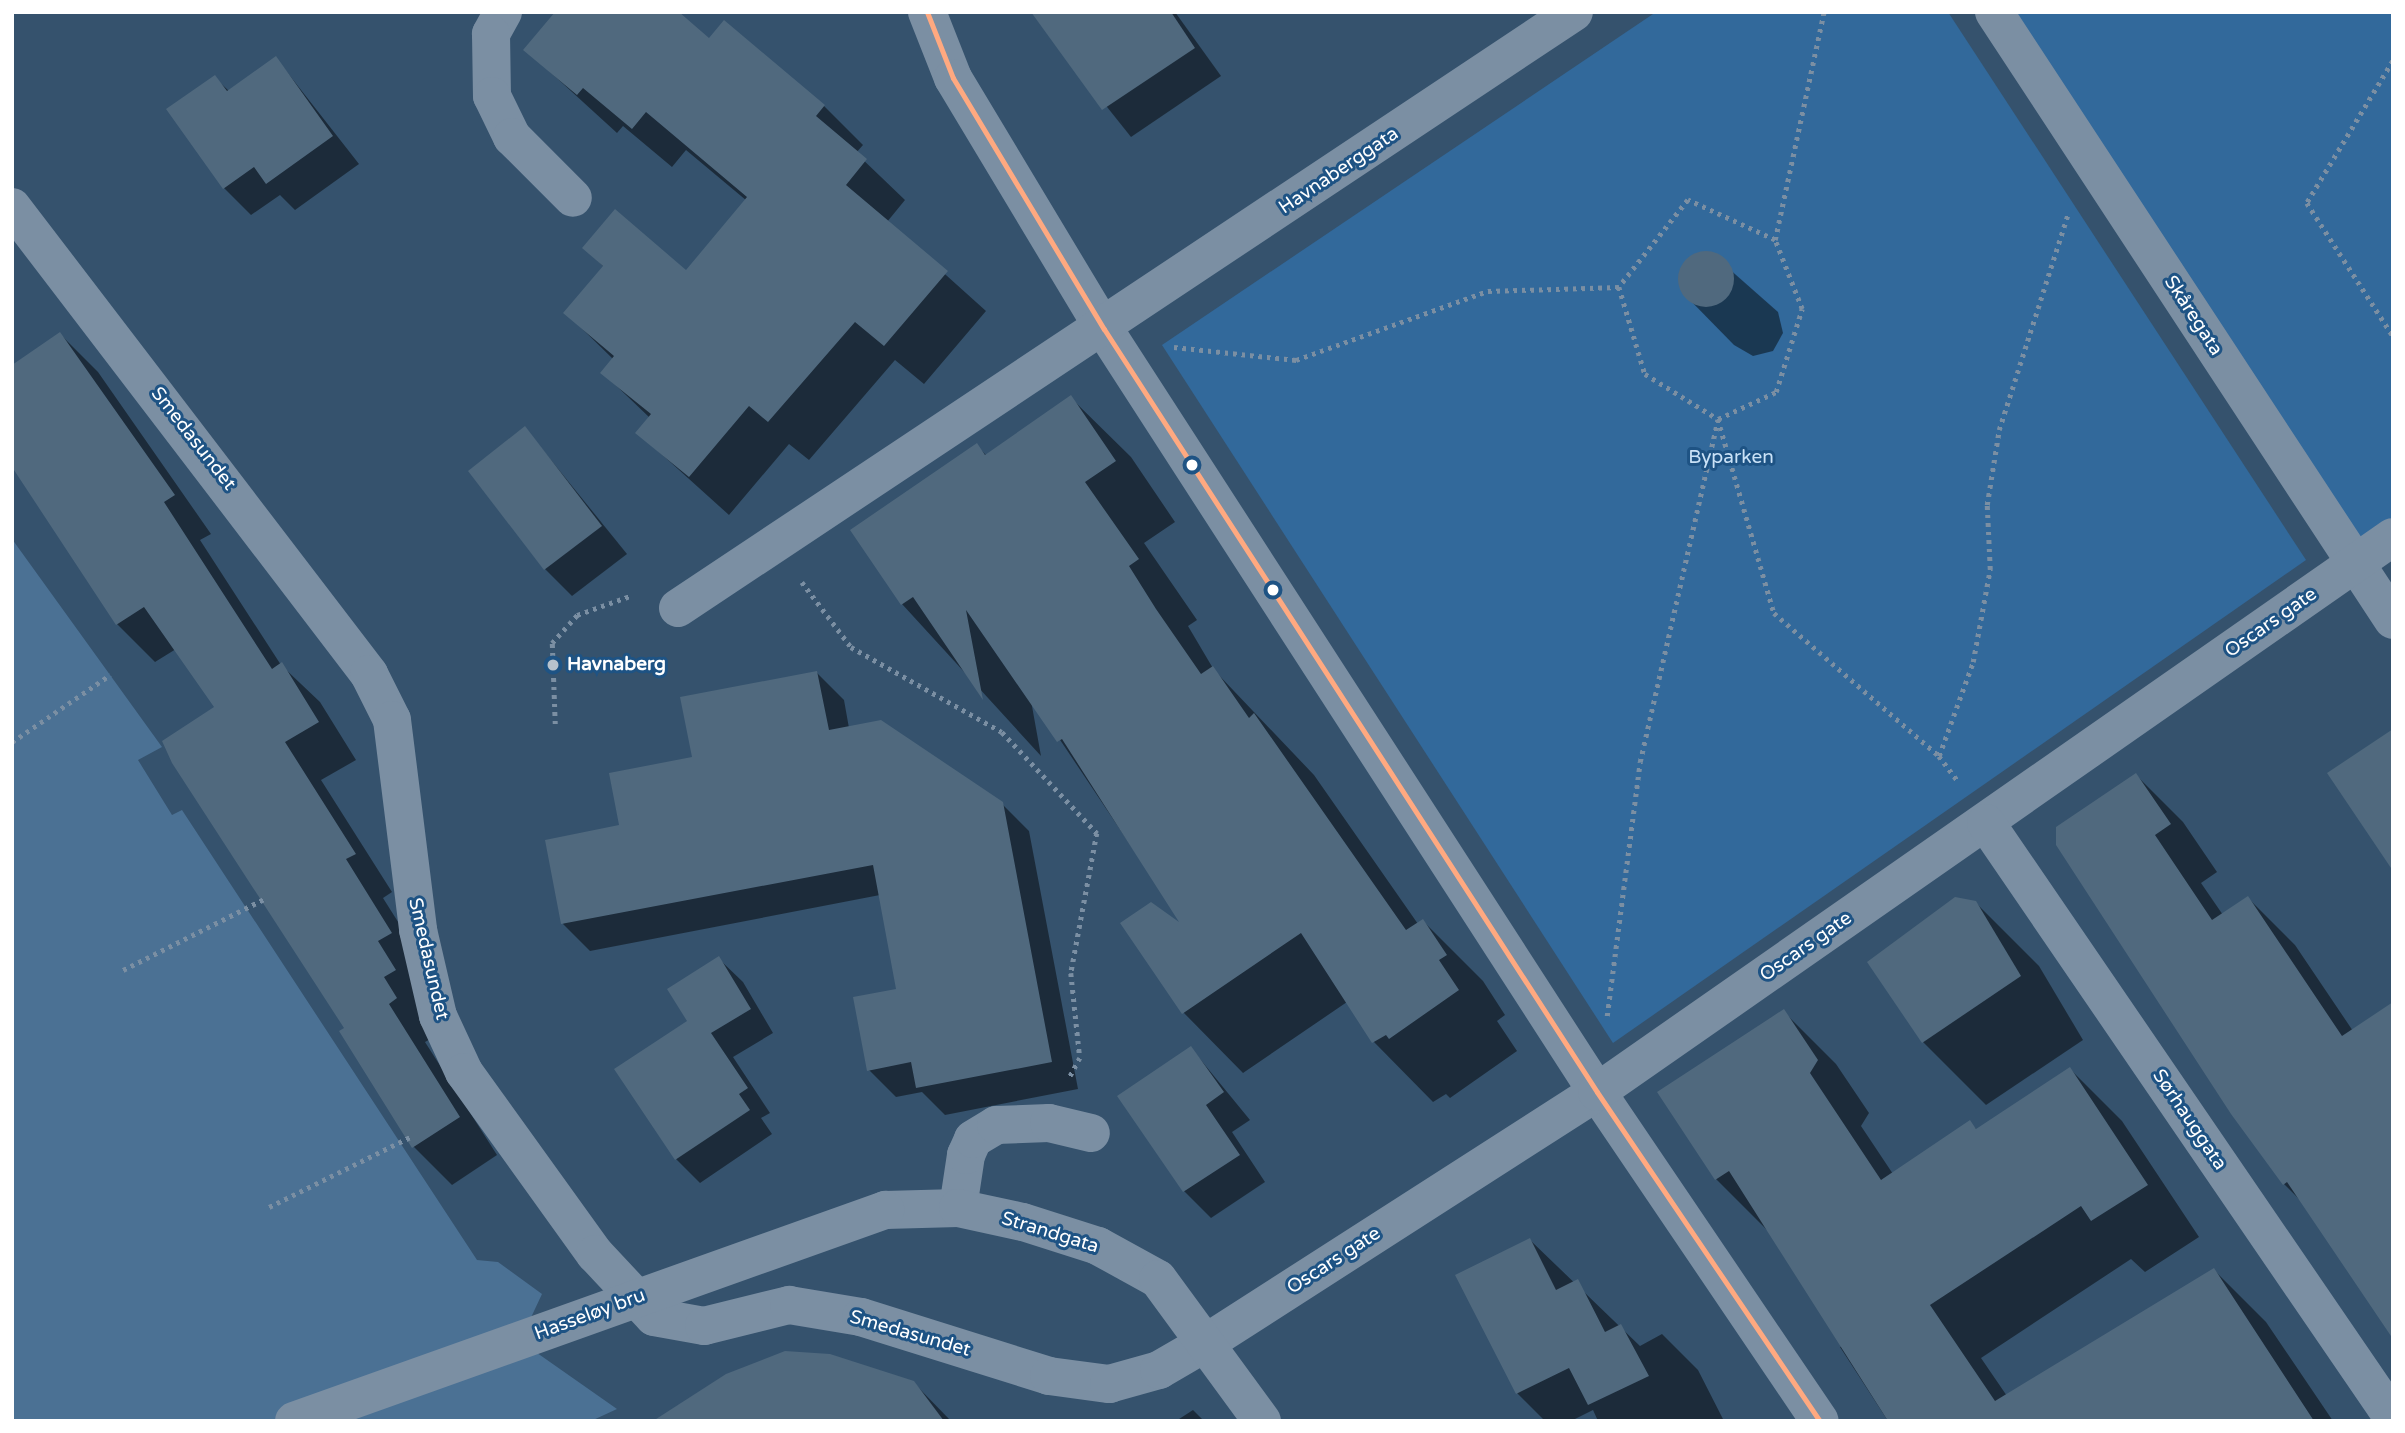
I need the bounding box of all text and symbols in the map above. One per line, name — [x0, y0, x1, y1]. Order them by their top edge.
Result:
street label: Havnaberggata — [1275, 123, 1403, 219]
street label: Skåregata — [2159, 272, 2227, 360]
street label: Smedasundet — [146, 383, 240, 495]
park label: Byparken — [1688, 447, 1774, 469]
unlabelled marker — [1185, 458, 1199, 472]
unlabelled marker — [1266, 583, 1280, 597]
street label: Oscars gate — [2221, 583, 2321, 663]
place label: Havnaberg — [567, 654, 666, 676]
marker: Havnaberg — [545, 657, 561, 673]
street label: Smedasundet — [403, 896, 453, 1022]
street label: Oscars gate — [1756, 907, 1856, 987]
street label: Sørhauggata — [2147, 1065, 2231, 1175]
street label: Strandgata — [999, 1207, 1101, 1259]
street label: Oscars gate — [1283, 1222, 1385, 1300]
street label: Hasseløy bru — [532, 1284, 648, 1346]
street label: Smedasundet — [847, 1306, 973, 1362]

